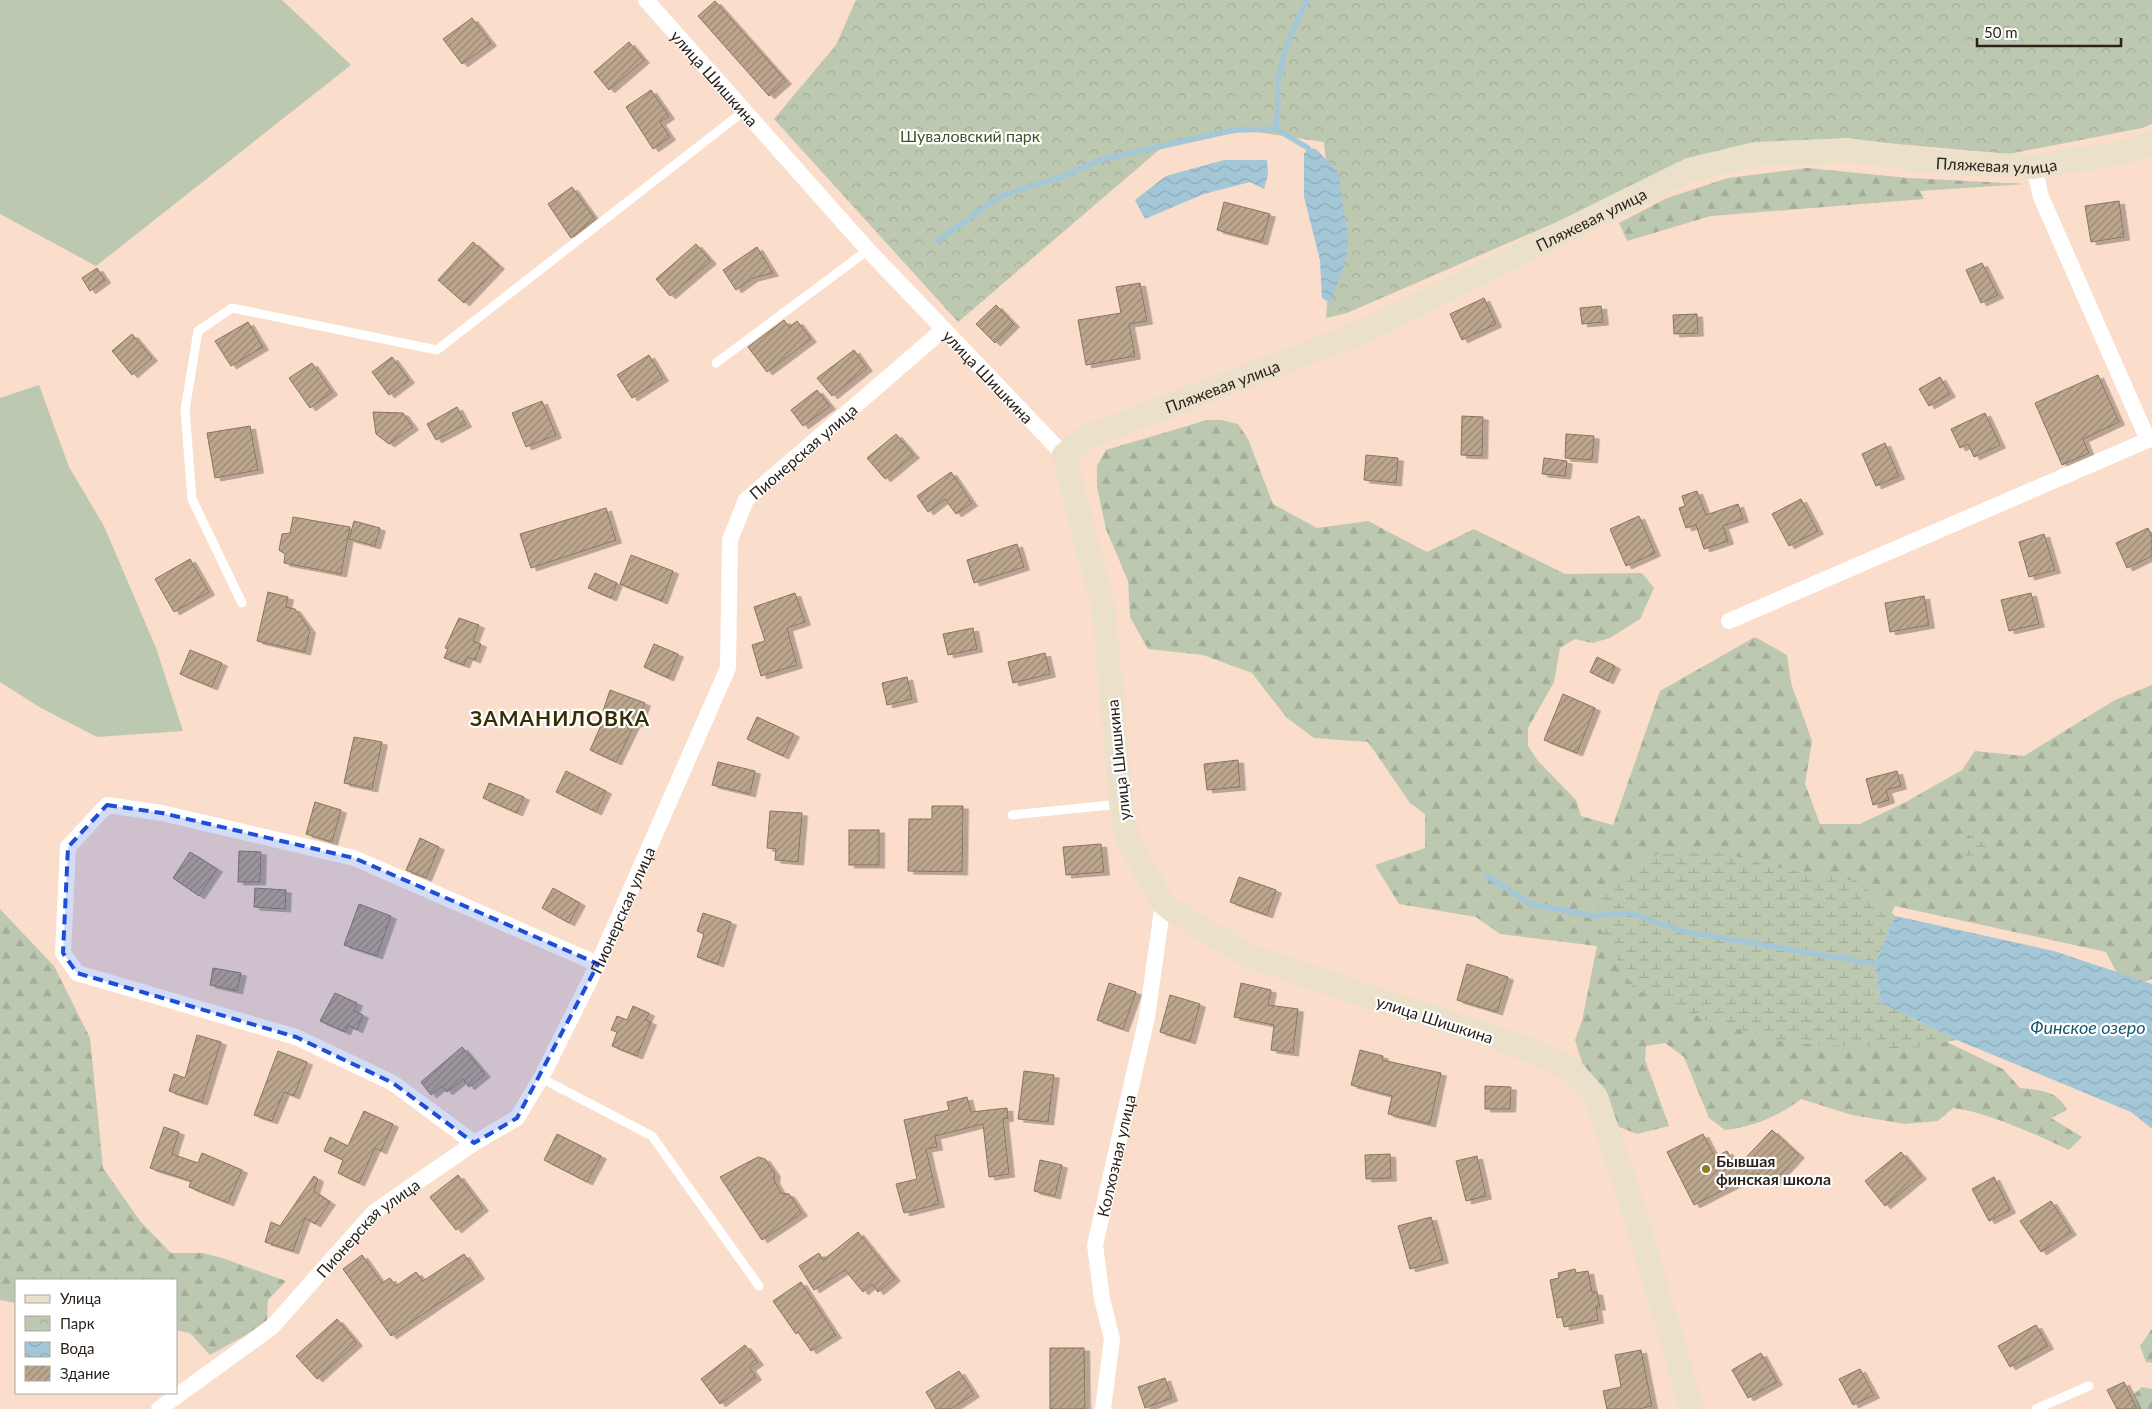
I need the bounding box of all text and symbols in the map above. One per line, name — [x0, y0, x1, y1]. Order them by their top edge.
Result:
scale bar — [1977, 15, 2121, 47]
text: 50 m — [1984, 23, 2018, 41]
street label: улица Шишкина — [668, 26, 763, 130]
park label: Шуваловский парк — [900, 126, 1041, 145]
street label: Пляжевая улица — [1935, 152, 2058, 177]
street label: Пляжевая улица — [1532, 183, 1649, 254]
street label: улица Шишкина — [940, 326, 1038, 427]
street label: Пляжевая улица — [1162, 355, 1282, 416]
street label: Пионерская улица — [745, 399, 860, 503]
street label: улица Шишкина — [1102, 698, 1134, 822]
district label: ЗАМАНИЛОВКА — [470, 705, 650, 730]
street label: Пионерская улица — [586, 844, 658, 976]
street label: улица Шишкина — [1374, 991, 1496, 1047]
water label: Финское озеро — [2030, 1016, 2146, 1038]
street label: Колхозная улица — [1092, 1093, 1139, 1218]
place label: Бывшая финская школа — [1716, 1151, 1831, 1188]
marker: Бывшая финская школа — [1700, 1163, 1712, 1175]
street label: Пионерская улица — [312, 1174, 423, 1281]
legend — [15, 1279, 178, 1394]
text: Улица — [60, 1289, 101, 1307]
text: Парк — [60, 1314, 95, 1332]
text: Вода — [60, 1339, 95, 1357]
text: Здание — [60, 1364, 110, 1382]

